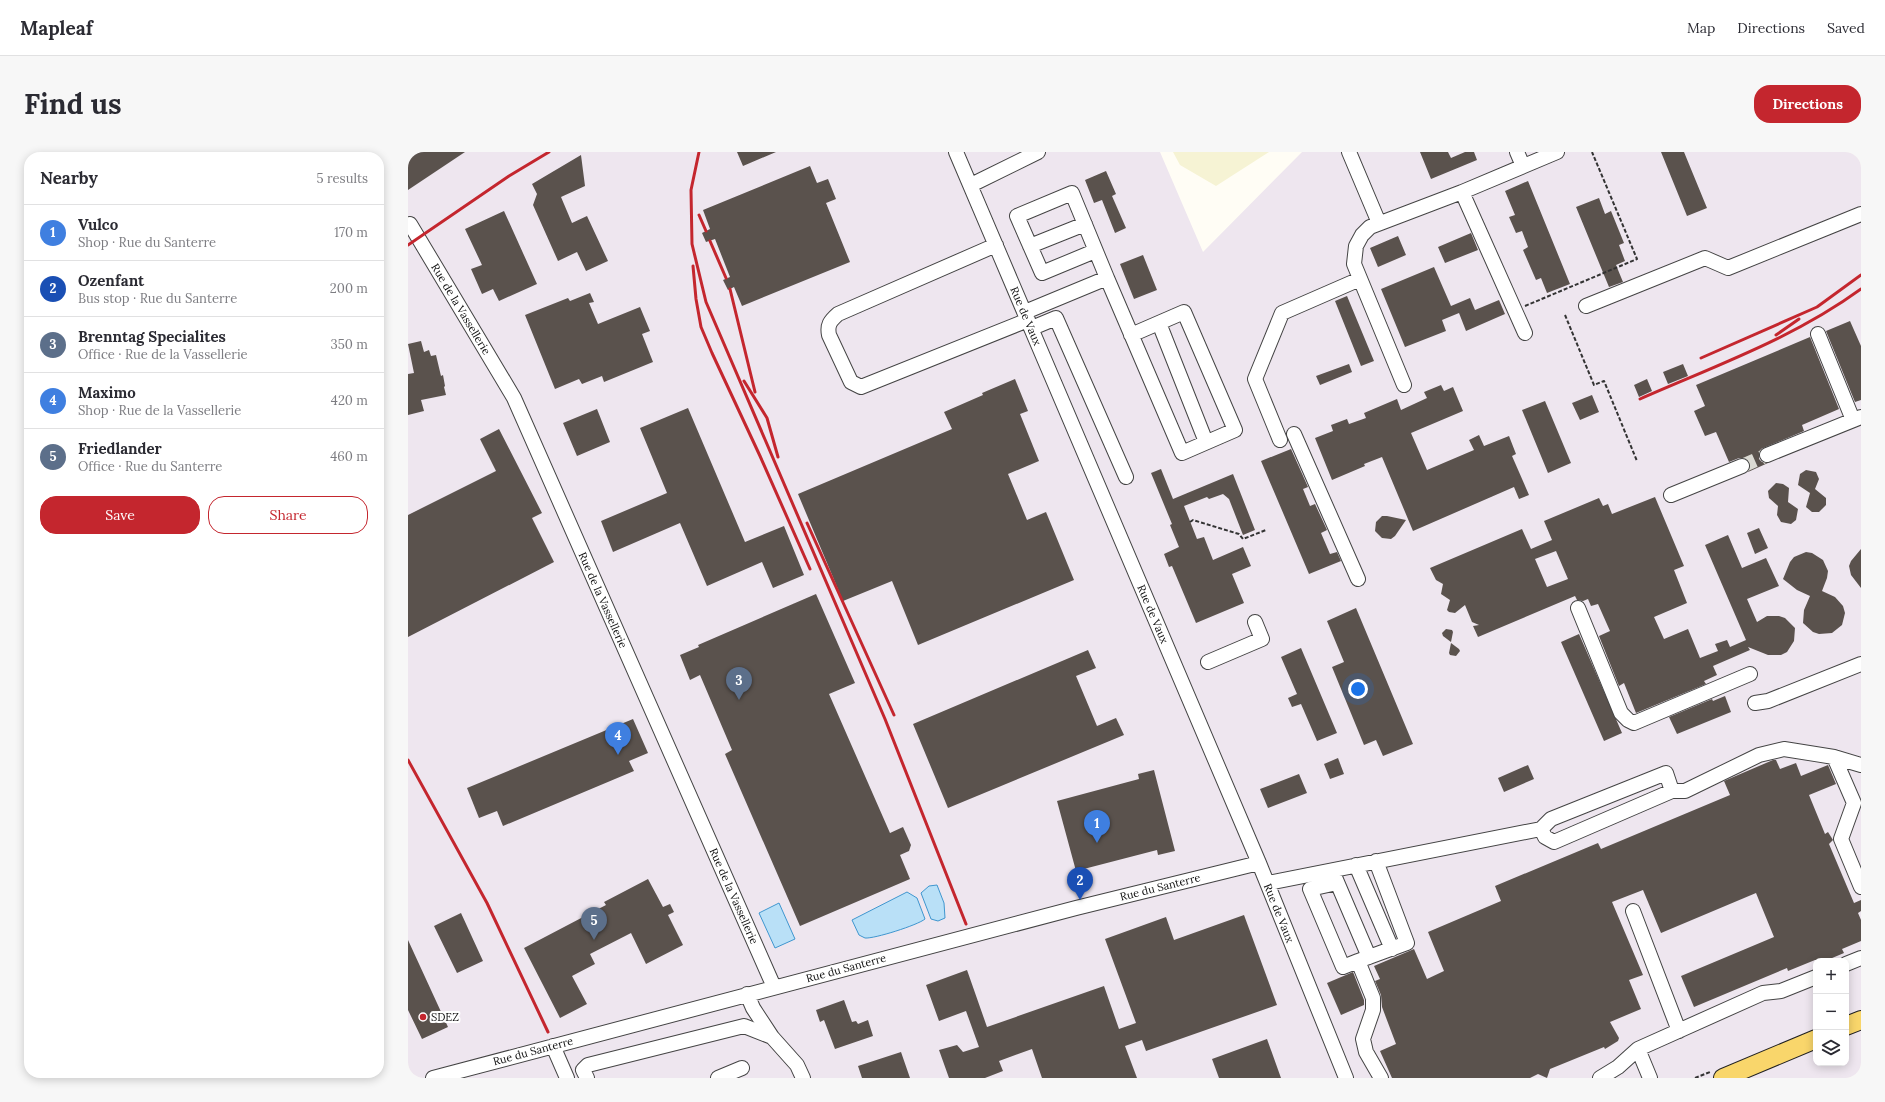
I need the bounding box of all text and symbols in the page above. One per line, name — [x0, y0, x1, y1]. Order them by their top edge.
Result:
text: Mapleaf — [20, 16, 93, 40]
text: Map — [1687, 19, 1715, 37]
text: Directions — [1737, 19, 1805, 37]
text: Saved — [1827, 19, 1865, 37]
button: Directions — [1754, 85, 1861, 123]
text: Find us — [24, 86, 122, 122]
text: Nearby — [40, 167, 98, 189]
text: 5 results — [317, 170, 368, 187]
text: Vulco — [78, 215, 118, 234]
text: 1 — [50, 224, 56, 241]
text: 170 m — [334, 224, 368, 241]
text: Shop · Rue du Santerre — [78, 234, 216, 251]
street label: Rue de la Vassellerie — [428, 261, 494, 357]
text: Ozenfant — [78, 271, 144, 290]
text: 2 — [50, 280, 56, 297]
text: 200 m — [330, 280, 368, 297]
street label: Rue de Vaux — [1007, 284, 1045, 348]
text: Bus stop · Rue du Santerre — [78, 290, 237, 307]
text: Brenntag Specialites — [78, 327, 226, 346]
text: 3 — [49, 336, 57, 353]
text: 350 m — [331, 336, 368, 353]
text: Office · Rue de la Vassellerie — [78, 346, 248, 363]
text: Maximo — [78, 383, 136, 402]
text: 4 — [49, 392, 57, 409]
text: 420 m — [331, 392, 368, 409]
text: Shop · Rue de la Vassellerie — [78, 402, 241, 419]
text: Friedlander — [78, 439, 162, 458]
text: 5 — [49, 448, 57, 465]
text: 460 m — [330, 448, 368, 465]
text: Office · Rue du Santerre — [78, 458, 222, 475]
button: Save — [40, 496, 200, 534]
button: Share — [208, 496, 368, 534]
street label: Rue de la Vassellerie — [575, 550, 631, 650]
street label: Rue de Vaux — [1134, 582, 1172, 646]
pin: 3 — [726, 667, 752, 700]
your location — [1348, 679, 1368, 699]
pin: 4 — [605, 722, 631, 755]
pin: 1 — [1084, 810, 1110, 843]
street label: Rue de la Vassellerie — [706, 846, 762, 946]
pin: 2 — [1067, 867, 1093, 900]
street label: Rue du Santerre — [1118, 870, 1202, 904]
street label: Rue de Vaux — [1261, 881, 1297, 945]
pin: 5 — [581, 907, 607, 940]
street label: Rue du Santerre — [804, 951, 888, 985]
map controls — [1813, 958, 1849, 1066]
button: + — [1813, 958, 1849, 994]
button: − — [1813, 994, 1849, 1030]
place label: SDEZ — [431, 1010, 459, 1024]
marker: SDEZ — [418, 1012, 428, 1022]
button: layers — [1813, 1030, 1849, 1066]
street label: Rue du Santerre — [491, 1034, 575, 1068]

